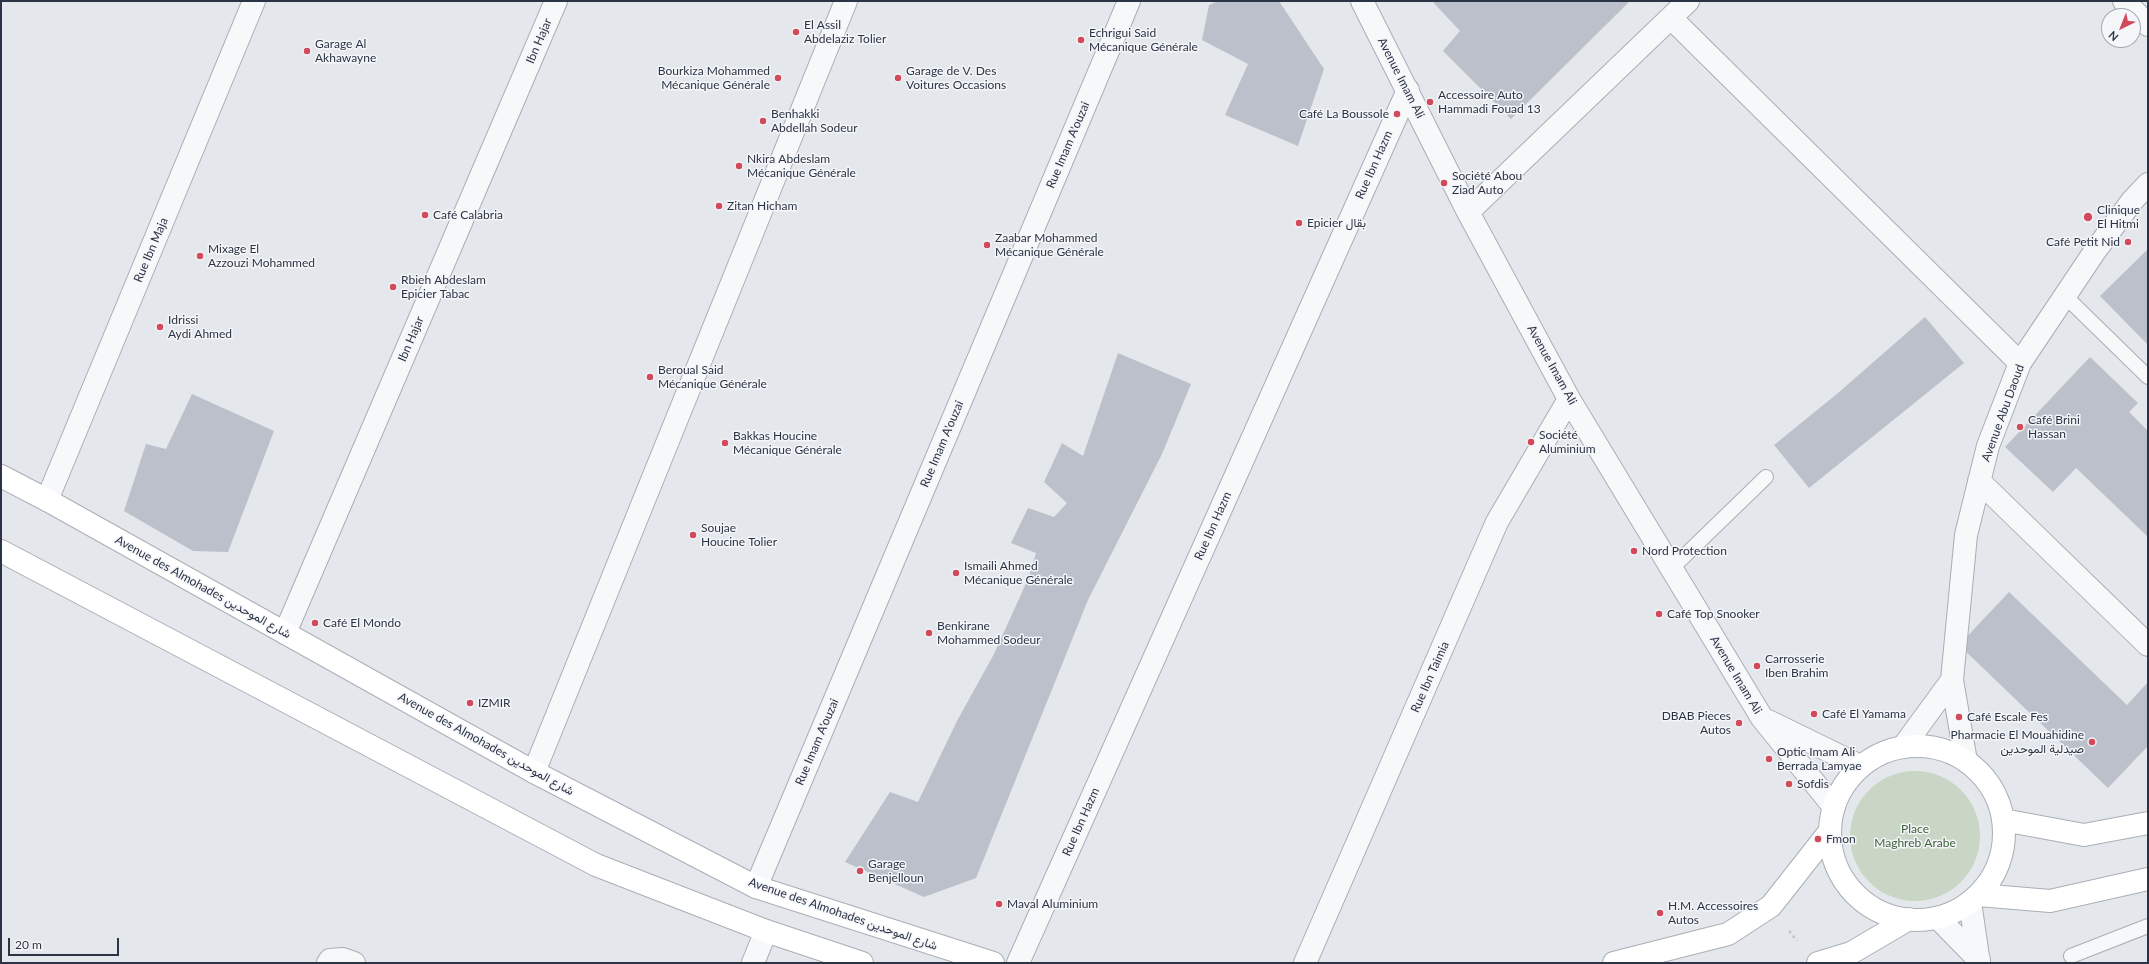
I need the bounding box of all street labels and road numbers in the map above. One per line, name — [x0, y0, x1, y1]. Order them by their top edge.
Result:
street label: Ibn Hajar — [523, 16, 555, 66]
street label: Avenue Imam Ali — [1374, 35, 1428, 121]
street label: Rue Imam A'ouzai — [1043, 99, 1093, 191]
street label: Rue Ibn Hazm — [1353, 129, 1395, 201]
street label: Rue Ibn Maja — [131, 215, 171, 285]
street label: Ibn Hajar — [395, 314, 427, 364]
street label: Avenue Imam Ali — [1524, 323, 1580, 407]
street label: Avenue Abu Daoud — [1979, 362, 2027, 464]
street label: Rue Imam A'ouzai — [917, 398, 967, 490]
street label: Rue Ibn Hazm — [1192, 490, 1234, 562]
street label: Avenue des Almohades شارع الموحدين — [113, 533, 293, 641]
street label: Avenue Imam Ali — [1707, 633, 1765, 717]
street label: Rue Ibn Taimia — [1408, 639, 1452, 715]
street label: Avenue des Almohades شارع الموحدين — [396, 690, 576, 798]
street label: Rue Imam A'ouzai — [792, 696, 842, 788]
street label: Rue Ibn Hazm — [1060, 786, 1102, 858]
street label: Avenue des Almohades شارع الموحدين — [747, 875, 939, 953]

